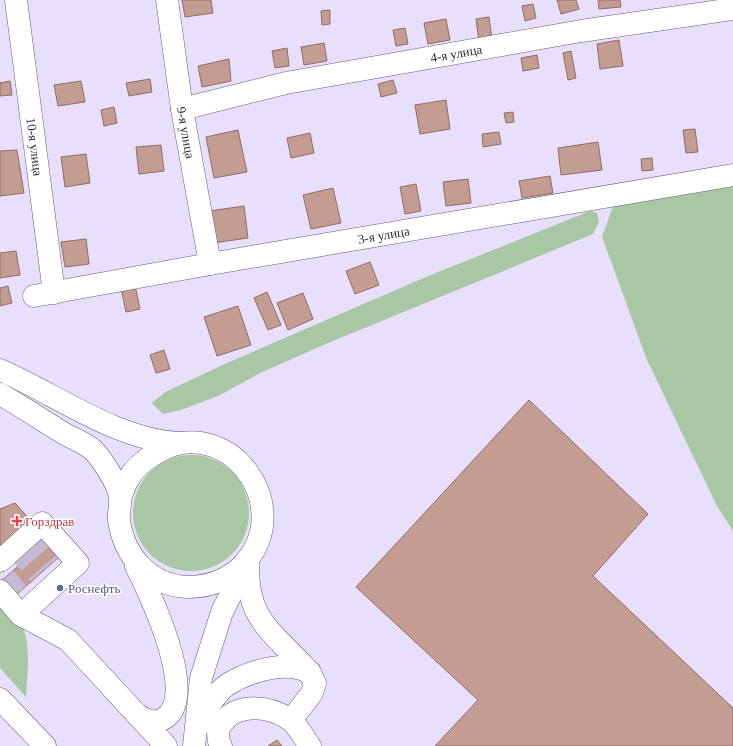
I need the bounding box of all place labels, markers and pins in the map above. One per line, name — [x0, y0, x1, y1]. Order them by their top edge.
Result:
place label: Горздрав — [25, 514, 74, 529]
marker: Горздрав — [12, 516, 22, 526]
place label: Роснефть — [68, 581, 120, 596]
marker: Роснефть — [55, 583, 65, 593]

